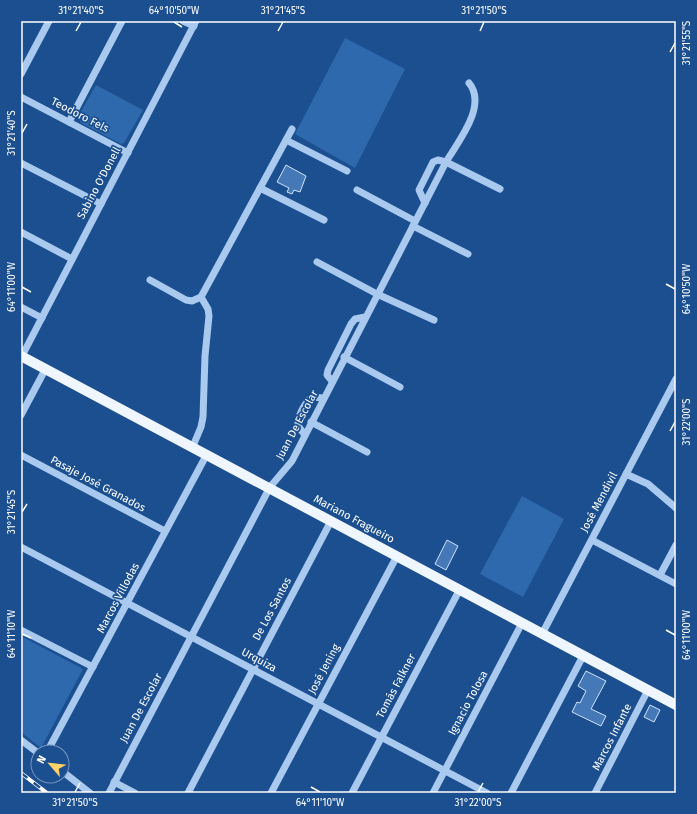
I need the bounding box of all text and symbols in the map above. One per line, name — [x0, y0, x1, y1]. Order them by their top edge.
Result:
text: 31°21'40"S — [58, 5, 104, 17]
text: 64°10'50"W — [149, 5, 200, 17]
text: 31°21'45"S — [261, 5, 306, 17]
text: 31°21'50"S — [461, 5, 507, 17]
text: 31°21'55"S — [681, 20, 693, 65]
street label: Teodoro Fels — [49, 95, 111, 135]
text: 31°21'40"S — [6, 110, 18, 156]
street label: Sabino O'Donell — [75, 145, 123, 221]
text: 64°11'00"W — [6, 261, 18, 312]
text: 64°10'50"W — [681, 263, 693, 314]
street label: Juan De Escolar — [273, 387, 321, 462]
text: 31°22'00"S — [681, 398, 693, 445]
street label: Pasaje José Granados — [48, 453, 148, 515]
street label: José Mendivil — [578, 470, 620, 534]
text: 31°21'45"S — [6, 489, 18, 534]
street label: Mariano Fragueiro — [311, 492, 397, 546]
street label: Marcos Villodas — [94, 561, 142, 635]
street label: De Los Santos — [250, 575, 294, 643]
text: 64°11'10"W — [6, 609, 18, 658]
text: 64°11'00"W — [681, 609, 693, 660]
street label: José Jening — [305, 641, 343, 696]
street label: Urquiza — [239, 645, 279, 675]
street label: Tomás Falkner — [374, 651, 419, 720]
street label: Ignacio Tolosa — [446, 669, 490, 737]
street label: Juan De Escolar — [117, 670, 165, 745]
street label: Marcos Infante — [590, 701, 634, 773]
north arrow — [30, 744, 70, 784]
text: N — [34, 753, 49, 766]
text: 31°21'50"S — [52, 797, 98, 809]
text: 64°11'10"W — [296, 797, 345, 809]
text: 31°22'00"S — [455, 797, 502, 809]

